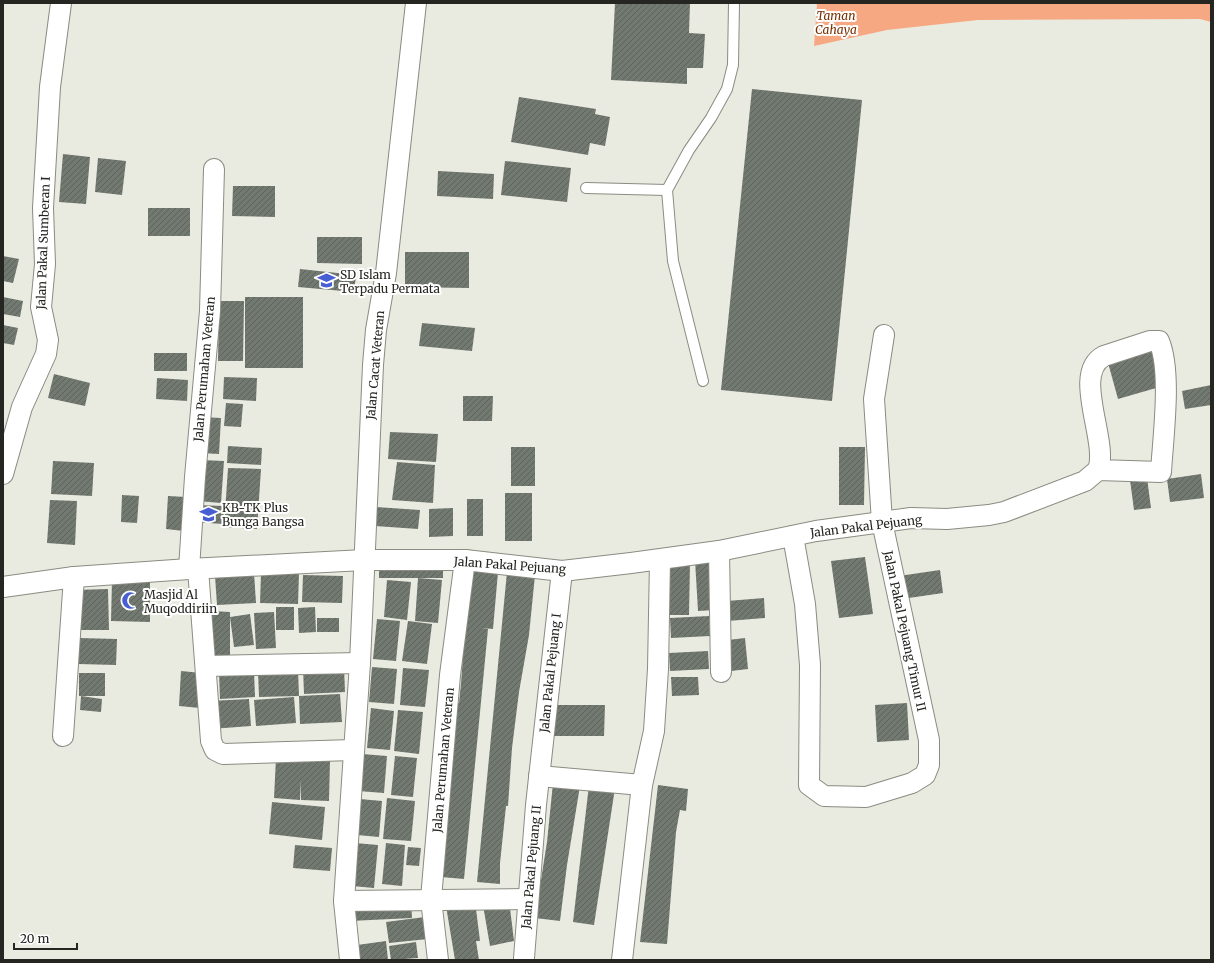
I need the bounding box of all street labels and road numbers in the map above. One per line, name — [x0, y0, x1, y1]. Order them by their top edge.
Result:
street label: Jalan Pakal Sumberan I — [33, 176, 53, 311]
street label: Jalan Perumahan Veteran — [190, 296, 218, 443]
street label: Jalan Cacat Veteran — [363, 310, 387, 421]
street label: Jalan Pakal Pejuang — [808, 512, 923, 540]
street label: Jalan Pakal Pejuang Timur II — [880, 548, 929, 713]
street label: Jalan Pakal Pejuang — [452, 554, 567, 576]
street label: Jalan Pakal Pejuang I — [536, 613, 564, 734]
street label: Jalan Perumahan Veteran — [429, 687, 457, 834]
street label: Jalan Pakal Pejuang II — [518, 804, 544, 931]

